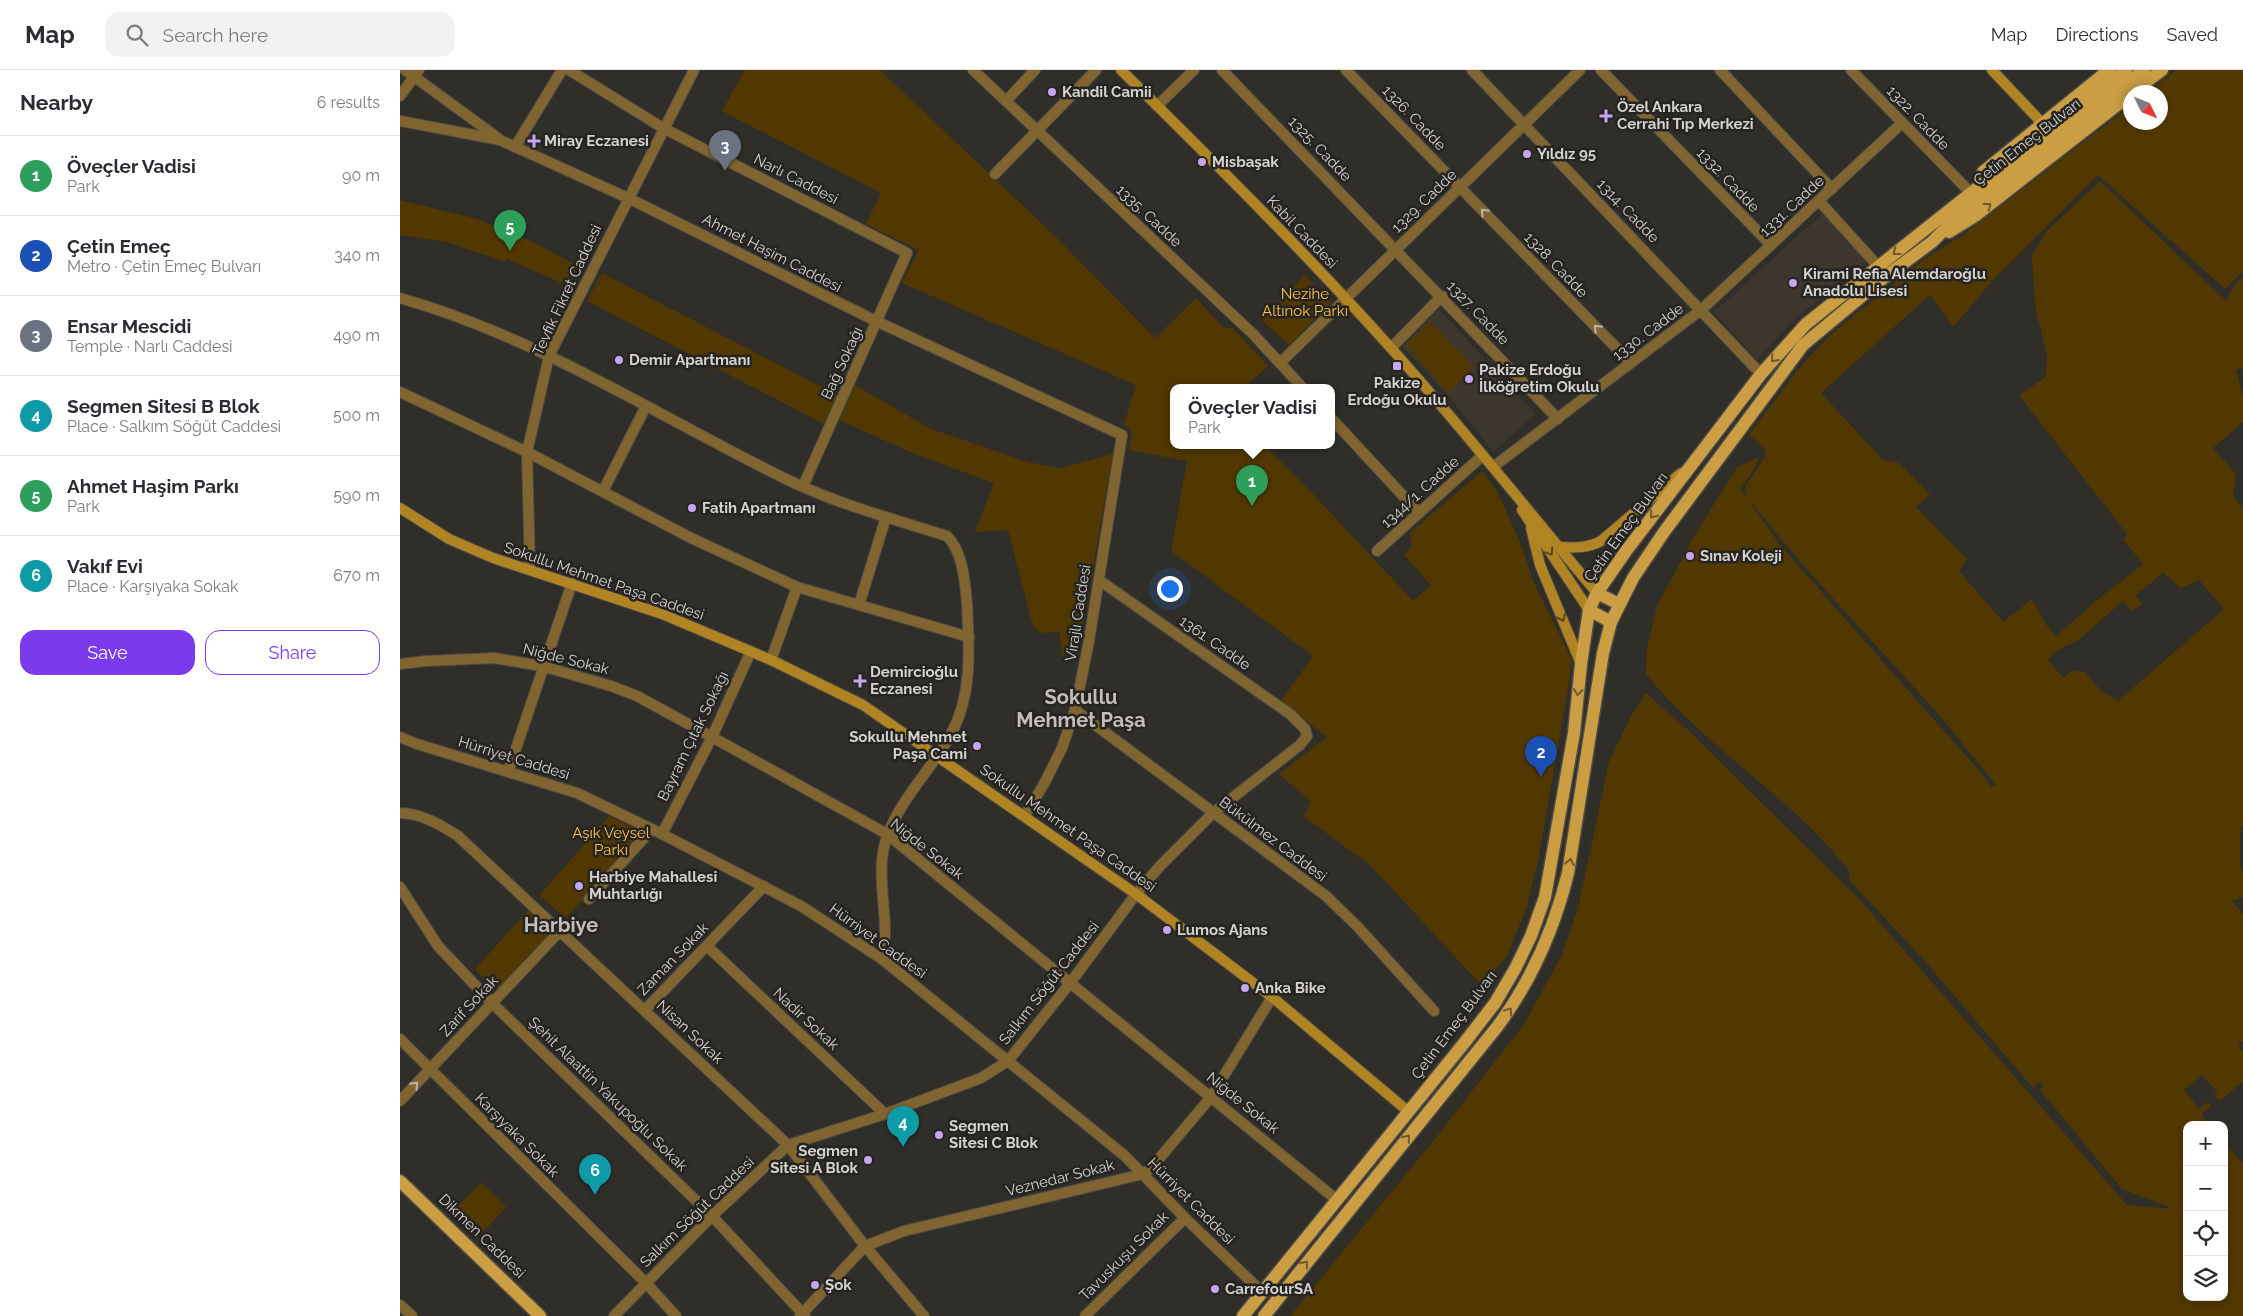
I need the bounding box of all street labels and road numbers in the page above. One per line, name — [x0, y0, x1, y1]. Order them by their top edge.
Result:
street label: 1326. Cadde — [1378, 82, 1450, 155]
street label: 1322. Cadde — [1883, 82, 1953, 154]
street label: Çetin Emeç Bulvarı — [1970, 95, 2084, 189]
street label: 1325. Cadde — [1285, 113, 1355, 185]
street label: 1332. Cadde — [1693, 144, 1763, 216]
street label: Narlı Caddesi — [751, 150, 841, 208]
street label: 1329. Cadde — [1388, 165, 1460, 237]
street label: 1331. Cadde — [1756, 172, 1828, 240]
street label: 1314. Cadde — [1593, 175, 1663, 247]
street label: 1335. Cadde — [1112, 181, 1186, 251]
street label: Kabil Caddesi — [1263, 192, 1341, 272]
street label: Ahmet Haşim Caddesi — [699, 210, 845, 296]
street label: Tevfik Fikret Caddesi — [529, 222, 605, 358]
street label: 1328. Cadde — [1520, 229, 1592, 302]
street label: 1327. Cadde — [1443, 277, 1513, 349]
street label: 1330. Cadde — [1609, 299, 1687, 365]
street label: Bağ Sokağı — [817, 324, 867, 402]
street label: 1344/1. Cadde — [1377, 452, 1463, 532]
street label: Çetin Emeç Bulvarı — [1580, 469, 1672, 585]
street label: Sokullu Mehmet Paşa Caddesi — [501, 538, 707, 624]
street label: Virajlı Caddesi — [1061, 563, 1095, 663]
street label: 1361. Cadde — [1176, 612, 1254, 674]
street label: Niğde Sokak — [521, 640, 611, 678]
street label: Bayram Çıtak Sokağı — [654, 668, 732, 804]
street label: Hürriyet Caddesi — [456, 732, 572, 784]
street label: Sokullu Mehmet Paşa Caddesi — [976, 760, 1160, 896]
street label: Bükülmez Caddesi — [1216, 793, 1330, 885]
street label: Niğde Sokak — [887, 815, 967, 883]
street label: Hürriyet Caddesi — [826, 900, 930, 982]
street label: Salkım Söğüt Caddesi — [995, 918, 1103, 1048]
street label: Zaman Sokak — [634, 919, 712, 999]
street label: Çetin Emeç Bulvarı — [1407, 967, 1501, 1083]
street label: Zarif Sokak — [436, 972, 502, 1040]
street label: Nadir Sokak — [769, 984, 843, 1054]
street label: Nisan Sokak — [653, 996, 727, 1068]
street label: Şehit Alaattin Yakupoğlu Sokak — [525, 1013, 691, 1175]
street label: Niğde Sokak — [1203, 1068, 1283, 1138]
street label: Karşıyaka Sokak — [471, 1089, 563, 1181]
street label: Salkım Söğüt Caddesi — [636, 1153, 758, 1271]
street label: Hürriyet Caddesi — [1144, 1154, 1238, 1248]
street label: Veznedar Sokak — [1004, 1156, 1116, 1200]
street label: Dikmen Caddesi — [435, 1190, 529, 1282]
street label: Tavuskuşu Sokak — [1076, 1208, 1172, 1304]

